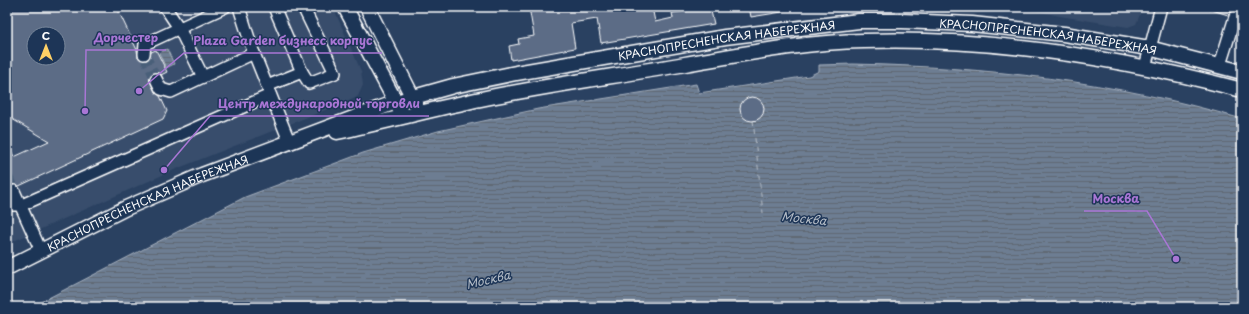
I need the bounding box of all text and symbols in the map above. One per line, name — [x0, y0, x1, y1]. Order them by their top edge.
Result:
street label: КРАСНОПРЕСНЕНСКАЯ НАБЕРЕЖНАЯ — [939, 14, 1159, 58]
street label: КРАСНОПРЕСНЕНСКАЯ НАБЕРЕЖНАЯ — [616, 15, 836, 64]
north arrow — [26, 26, 66, 66]
callout: Дорчестер — [86, 26, 166, 50]
text: С — [42, 27, 50, 44]
text: Дорчестер — [93, 28, 158, 46]
callout: Plaza Garden бизнесс корпус — [184, 29, 382, 53]
text: Plaza Garden бизнесс корпус — [193, 31, 373, 49]
callout: Центр международной торговли — [210, 92, 429, 116]
text: Центр международной торговли — [218, 94, 420, 112]
street label: КРАСНОПРЕСНЕНСКАЯ НАБЕРЕЖНАЯ — [44, 150, 250, 255]
callout: Москва — [1084, 187, 1147, 211]
text: Москва — [1093, 189, 1139, 207]
water label: Москва — [781, 207, 828, 229]
water label: Москва — [464, 265, 512, 293]

